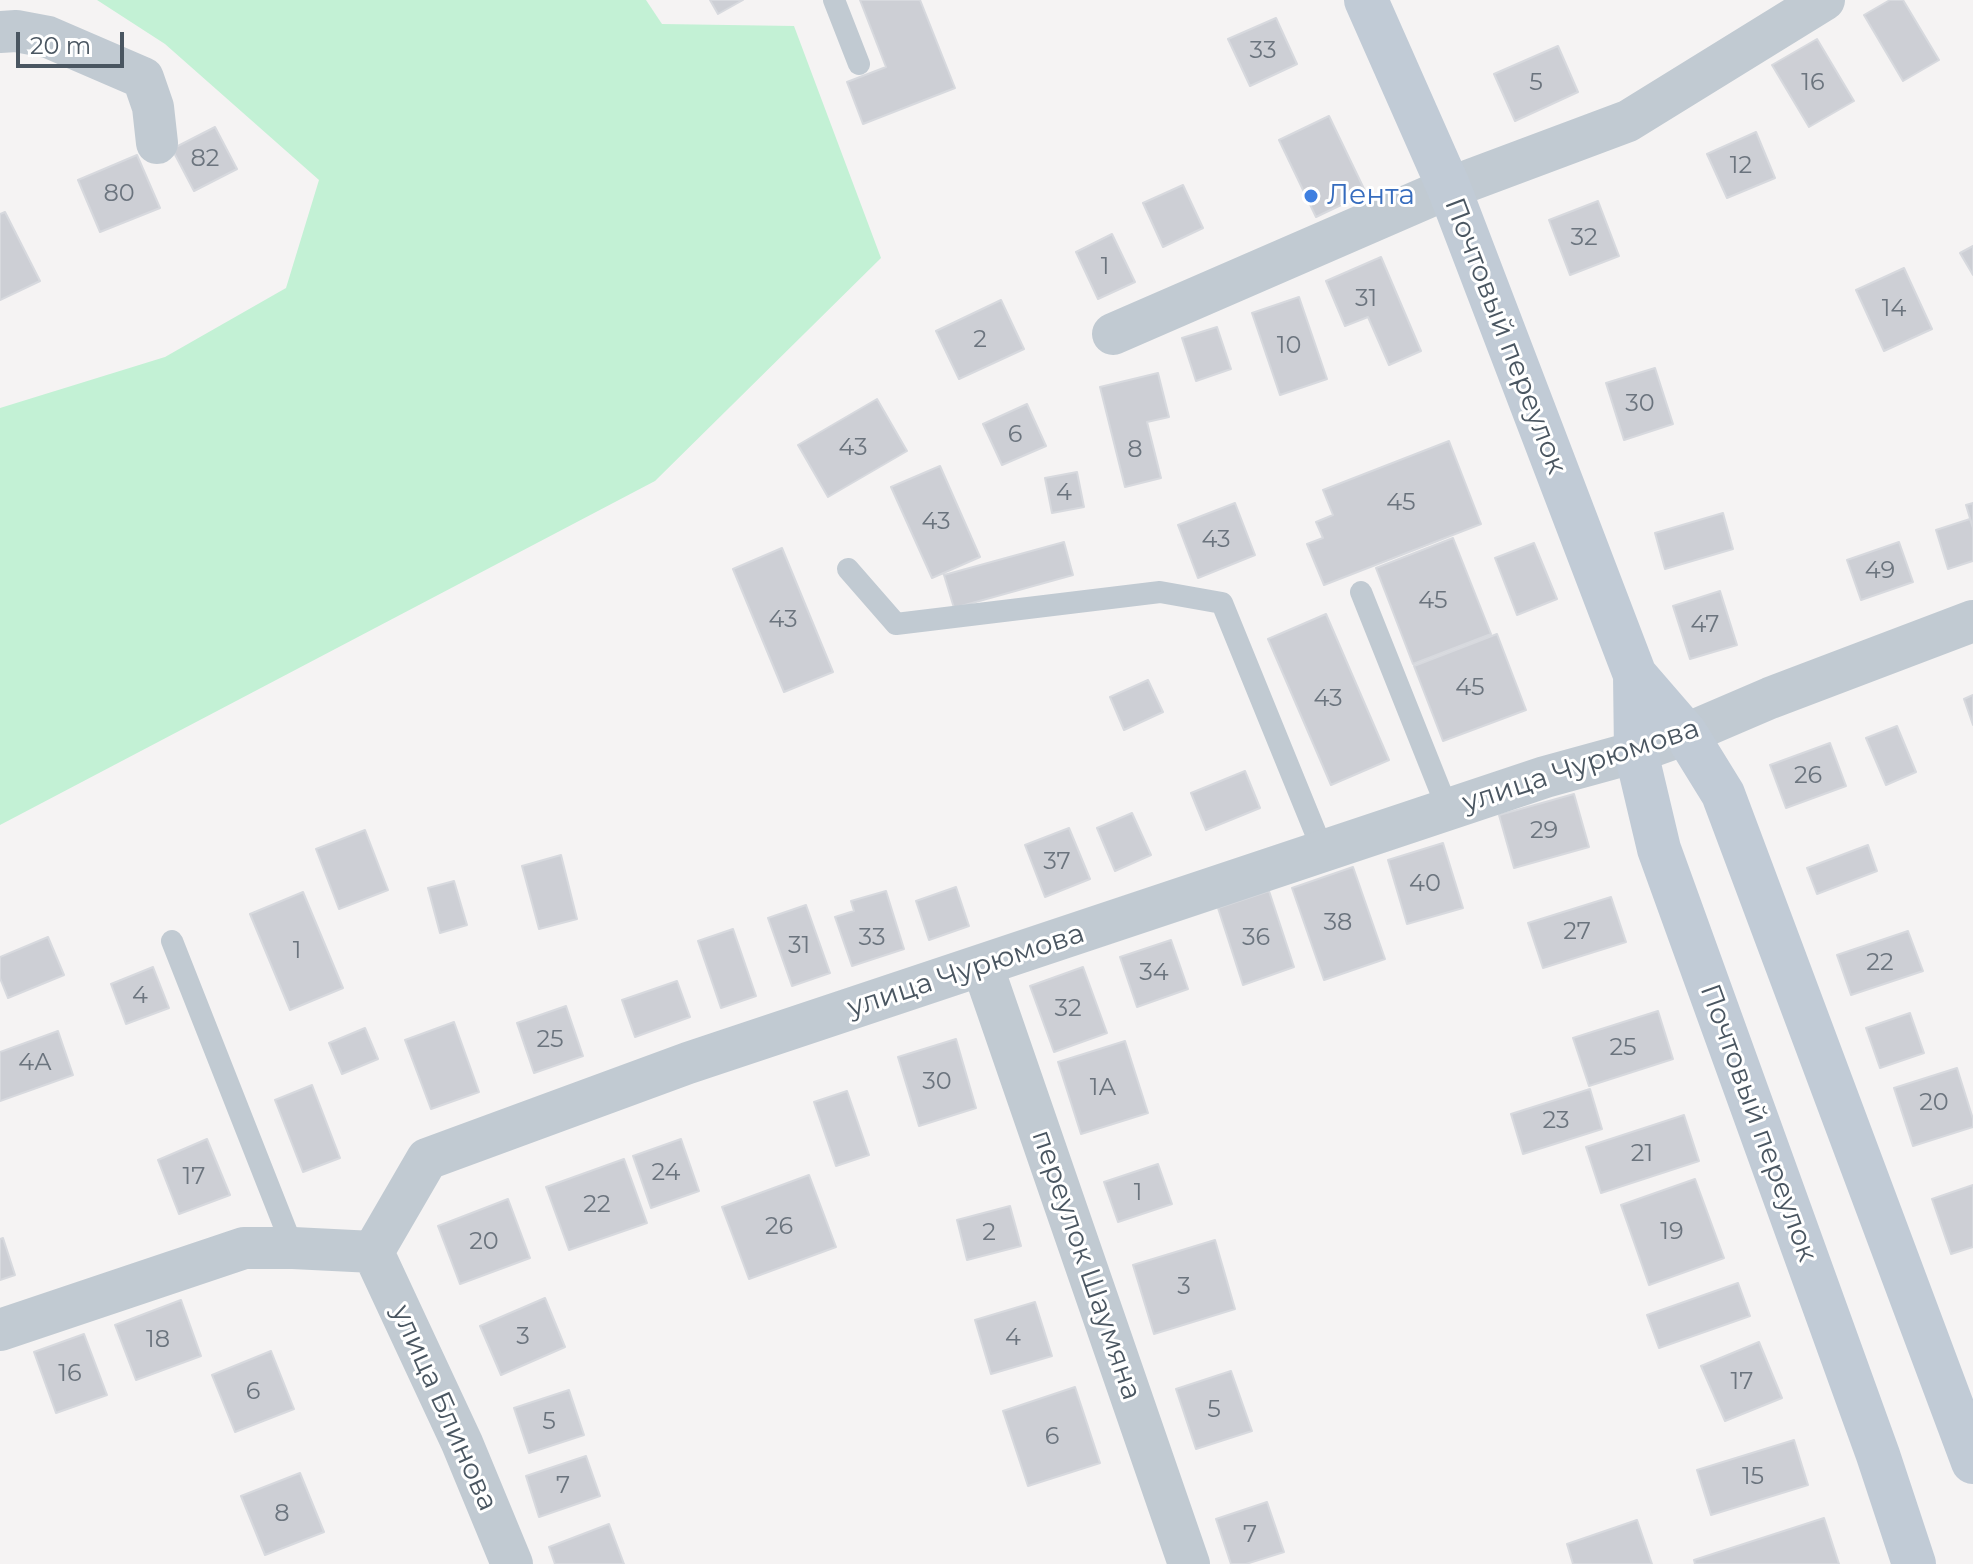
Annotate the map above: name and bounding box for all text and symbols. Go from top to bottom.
scale bar [20,16,128,66]
text: 20 m [30,31,91,60]
house number: 33 [1250,37,1276,65]
house number: 5 [1529,69,1543,97]
house number: 16 [1801,69,1825,97]
house number: 82 [191,145,219,173]
house number: 12 [1730,152,1752,180]
place label: Лента [1327,179,1415,213]
house number: 80 [103,180,135,208]
marker: Лента [1302,187,1320,205]
street label: Почтовый переулок [1437,193,1573,479]
house number: 32 [1570,224,1598,252]
house number: 1 [1101,253,1109,281]
house number: 31 [1355,285,1377,313]
house number: 14 [1882,295,1906,323]
house number: 2 [973,326,987,354]
house number: 10 [1277,332,1301,360]
house number: 30 [1625,390,1655,418]
house number: 6 [1008,421,1022,449]
house number: 43 [838,434,868,462]
house number: 8 [1127,436,1143,464]
house number: 4 [1056,479,1072,507]
house number: 45 [1386,489,1416,517]
house number: 43 [921,508,951,536]
house number: 43 [1201,526,1231,554]
house number: 49 [1865,557,1895,585]
house number: 45 [1418,587,1448,615]
house number: 43 [768,606,798,634]
house number: 47 [1691,611,1719,639]
house number: 45 [1455,674,1485,702]
house number: 43 [1313,685,1343,713]
street label: улица Чурюмова [1458,712,1704,820]
house number: 26 [1794,762,1822,790]
house number: 29 [1530,817,1558,845]
house number: 37 [1043,848,1071,876]
house number: 40 [1409,870,1441,898]
house number: 38 [1324,909,1352,937]
street label: улица Чурюмова [843,917,1089,1025]
house number: 27 [1563,918,1591,946]
house number: 33 [859,924,885,952]
house number: 36 [1242,924,1270,952]
house number: 31 [788,932,810,960]
house number: 1 [293,937,301,965]
house number: 22 [1866,949,1894,977]
house number: 34 [1139,959,1169,987]
street label: Почтовый переулок [1692,980,1824,1266]
house number: 4 [132,982,148,1010]
house number: 32 [1054,995,1082,1023]
house number: 25 [536,1026,564,1054]
house number: 25 [1609,1034,1637,1062]
house number: 4А [18,1049,52,1077]
house number: 30 [922,1068,952,1096]
house number: 1А [1090,1074,1116,1102]
house number: 20 [1919,1089,1949,1117]
house number: 23 [1542,1107,1570,1135]
street label: переулок Шаумяна [1024,1126,1148,1404]
house number: 21 [1631,1140,1653,1168]
house number: 24 [652,1159,680,1187]
house number: 17 [183,1163,205,1191]
house number: 1 [1134,1179,1142,1207]
house number: 22 [583,1191,611,1219]
house number: 26 [765,1213,793,1241]
house number: 19 [1660,1218,1684,1246]
house number: 2 [982,1219,996,1247]
house number: 20 [469,1228,499,1256]
house number: 3 [1177,1273,1191,1301]
street label: улица Блинова [384,1300,504,1516]
house number: 3 [516,1323,530,1351]
house number: 4 [1005,1324,1021,1352]
house number: 18 [146,1326,170,1354]
house number: 16 [58,1360,82,1388]
house number: 17 [1731,1368,1753,1396]
house number: 6 [246,1378,260,1406]
house number: 5 [1207,1396,1221,1424]
house number: 5 [542,1408,556,1436]
house number: 6 [1045,1423,1059,1451]
house number: 15 [1742,1463,1764,1491]
house number: 7 [556,1472,570,1500]
house number: 8 [274,1500,290,1528]
house number: 7 [1243,1521,1257,1549]

